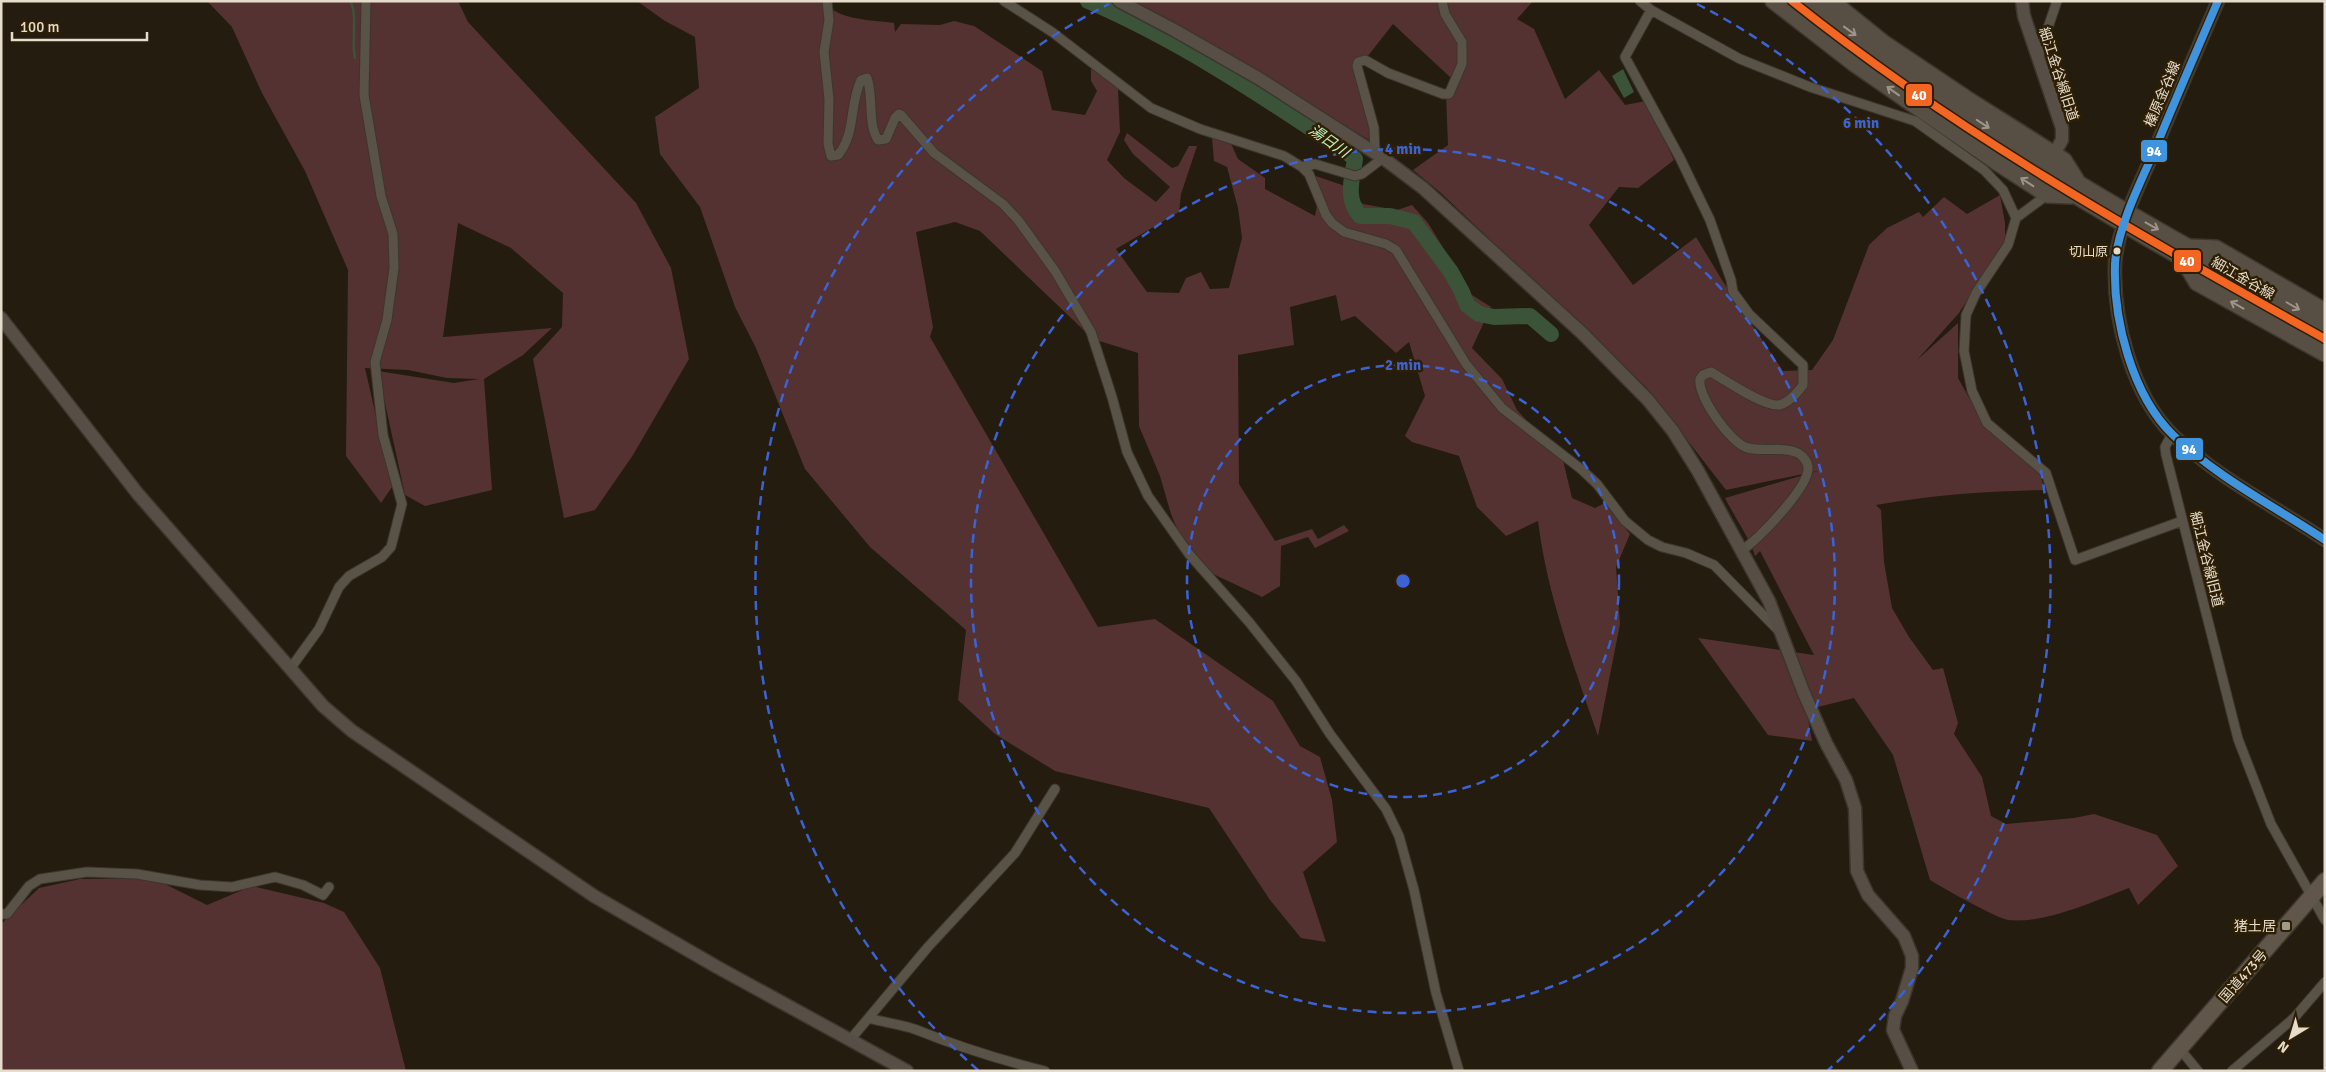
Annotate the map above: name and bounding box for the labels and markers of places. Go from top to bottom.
place label: 切山原 [2069,244,2108,260]
marker: 切山原 [2112,246,2122,256]
centre of rings [1394,572,1412,590]
place label: 猪土居 [2234,918,2276,935]
marker: 猪土居 [2280,920,2292,932]

